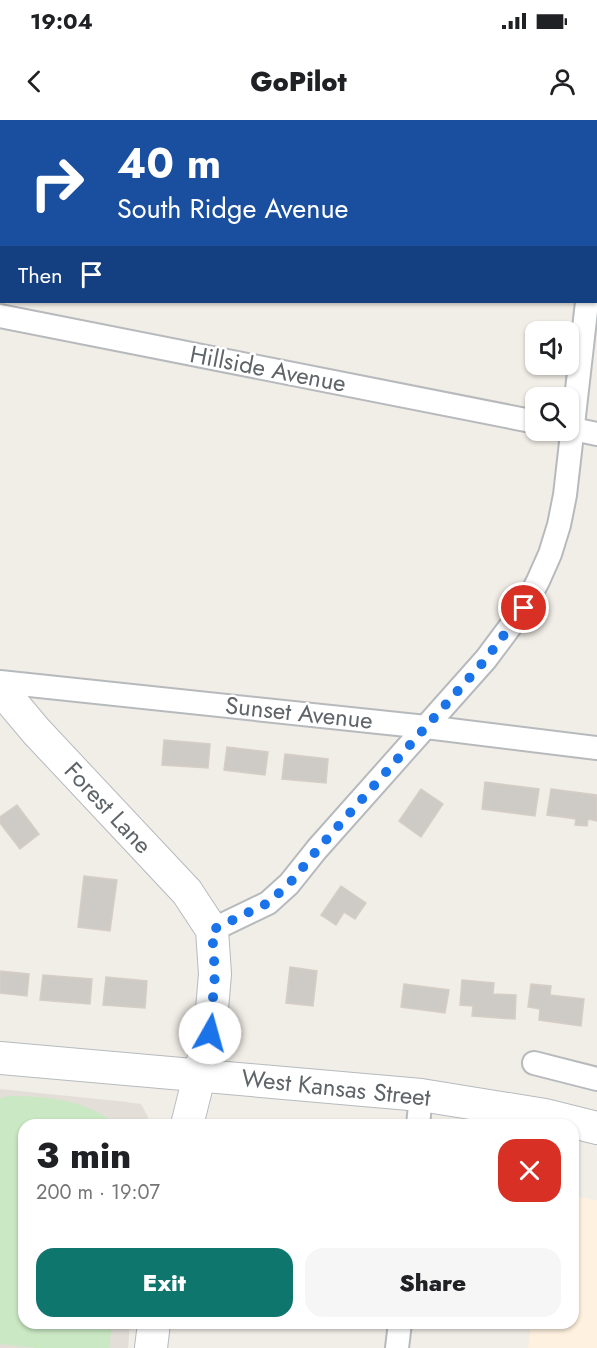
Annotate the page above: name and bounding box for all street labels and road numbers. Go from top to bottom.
street label: Hillside Avenue [187,336,349,401]
street label: Sunset Avenue [224,687,375,738]
street label: Forest Lane [57,754,160,861]
street label: West Kansas Street [240,1060,433,1115]

